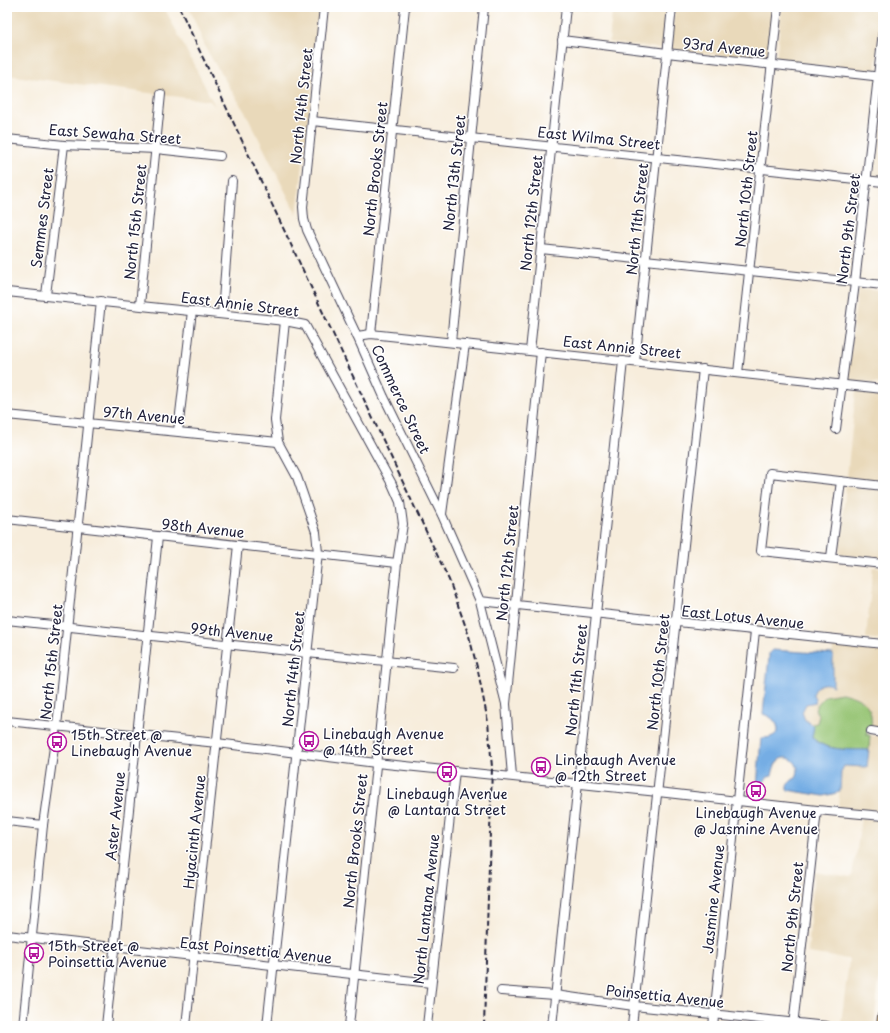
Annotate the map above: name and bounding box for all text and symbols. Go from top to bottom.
street label: 93rd Avenue [682,32,767,62]
street label: North 14th Street [284,47,318,165]
street label: North Brooks Street [357,100,393,237]
street label: North 13th Street [437,113,471,232]
street label: East Sewaha Street [48,119,182,149]
street label: East Wilma Street [537,121,662,155]
street label: North 10th Street [729,129,763,248]
street label: North 12th Street [514,154,548,272]
street label: North 11th Street [621,162,653,276]
street label: North 15th Street [118,163,152,281]
street label: Semmes Street [25,166,59,269]
street label: North 9th Street [831,172,865,285]
street label: East Annie Street [180,286,300,322]
street label: East Annie Street [562,330,682,364]
street label: Commerce Street [366,341,436,457]
street label: 97th Avenue [102,401,186,429]
street label: North 12th Street [490,504,524,622]
street label: 98th Avenue [160,513,246,543]
street label: East Lotus Avenue [681,600,806,634]
street label: North 15th Street [34,603,68,721]
street label: North 14th Street [276,610,310,728]
street label: North 10th Street [641,612,675,731]
street label: 99th Avenue [190,617,274,647]
street label: North 11th Street [560,623,592,737]
place label: Linebaugh Avenue @ 14th Street [323,723,444,760]
place label: 15th Street @ Linebaugh Avenue [71,724,192,761]
bus stop icon: Linebaugh Avenue @ 14th Street [298,730,320,752]
bus stop icon: 15th Street @ Linebaugh Avenue [46,731,68,753]
place label: Linebaugh Avenue @ 12th Street [555,749,676,786]
bus stop icon: Linebaugh Avenue @ 12th Street [530,756,552,778]
bus stop icon: Linebaugh Avenue @ Lantana Street [436,761,458,783]
street label: Aster Avenue [100,770,130,861]
street label: North Brooks Street [337,772,373,909]
street label: Hyacinth Avenue [178,773,210,890]
bus stop icon: Linebaugh Avenue @ Jasmine Avenue [745,780,767,802]
place label: Linebaugh Avenue @ Lantana Street [387,783,508,820]
place label: Linebaugh Avenue @ Jasmine Avenue [694,802,818,839]
street label: North Lantana Avenue [408,832,444,985]
street label: Jasmine Avenue [697,843,729,954]
street label: North 9th Street [776,860,808,973]
street label: East Poinsettia Avenue [179,932,333,968]
place label: 15th Street @ Poinsettia Avenue [48,935,167,972]
bus stop icon: 15th Street @ Poinsettia Avenue [23,942,45,964]
street label: Poinsettia Avenue [605,979,726,1013]

